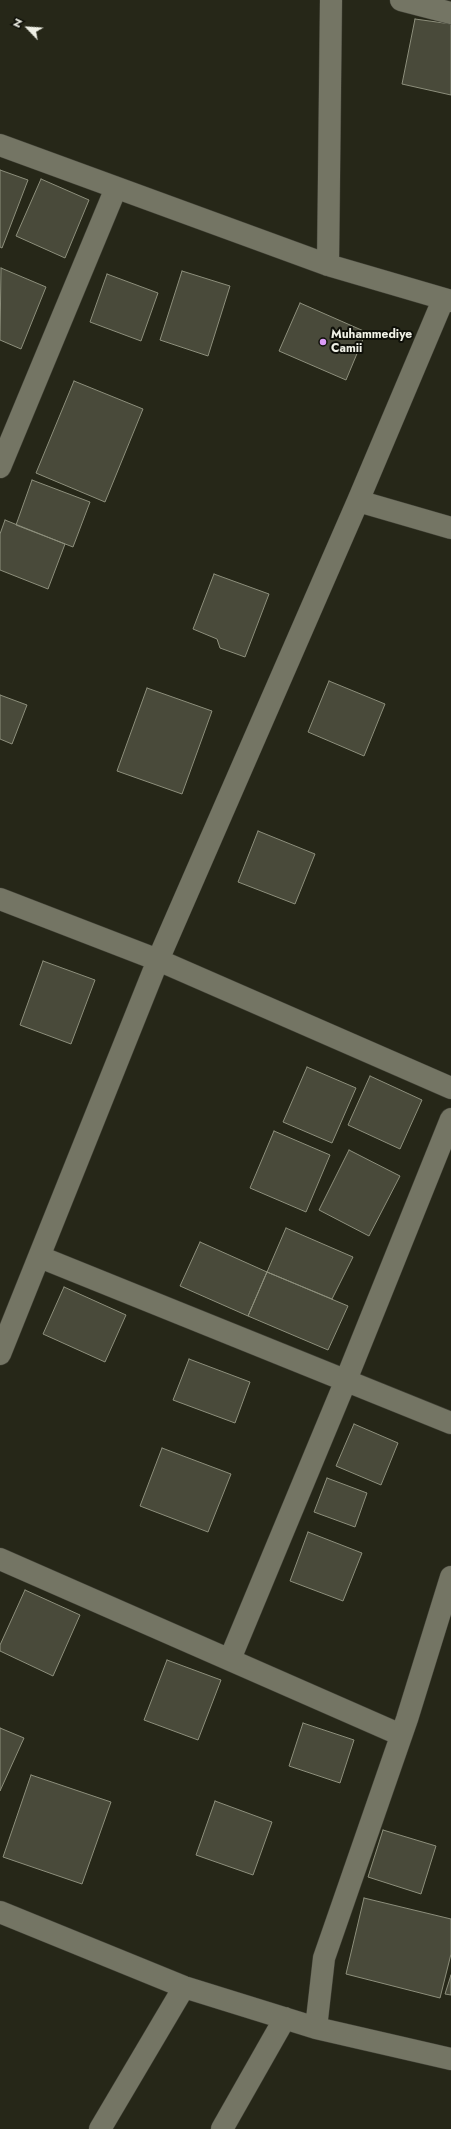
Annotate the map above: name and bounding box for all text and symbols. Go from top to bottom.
north arrow [8,8,48,48]
text: N [8,16,26,30]
place label: Muhammediye Camii [331,328,412,356]
marker: Muhammediye Camii [318,337,328,347]

